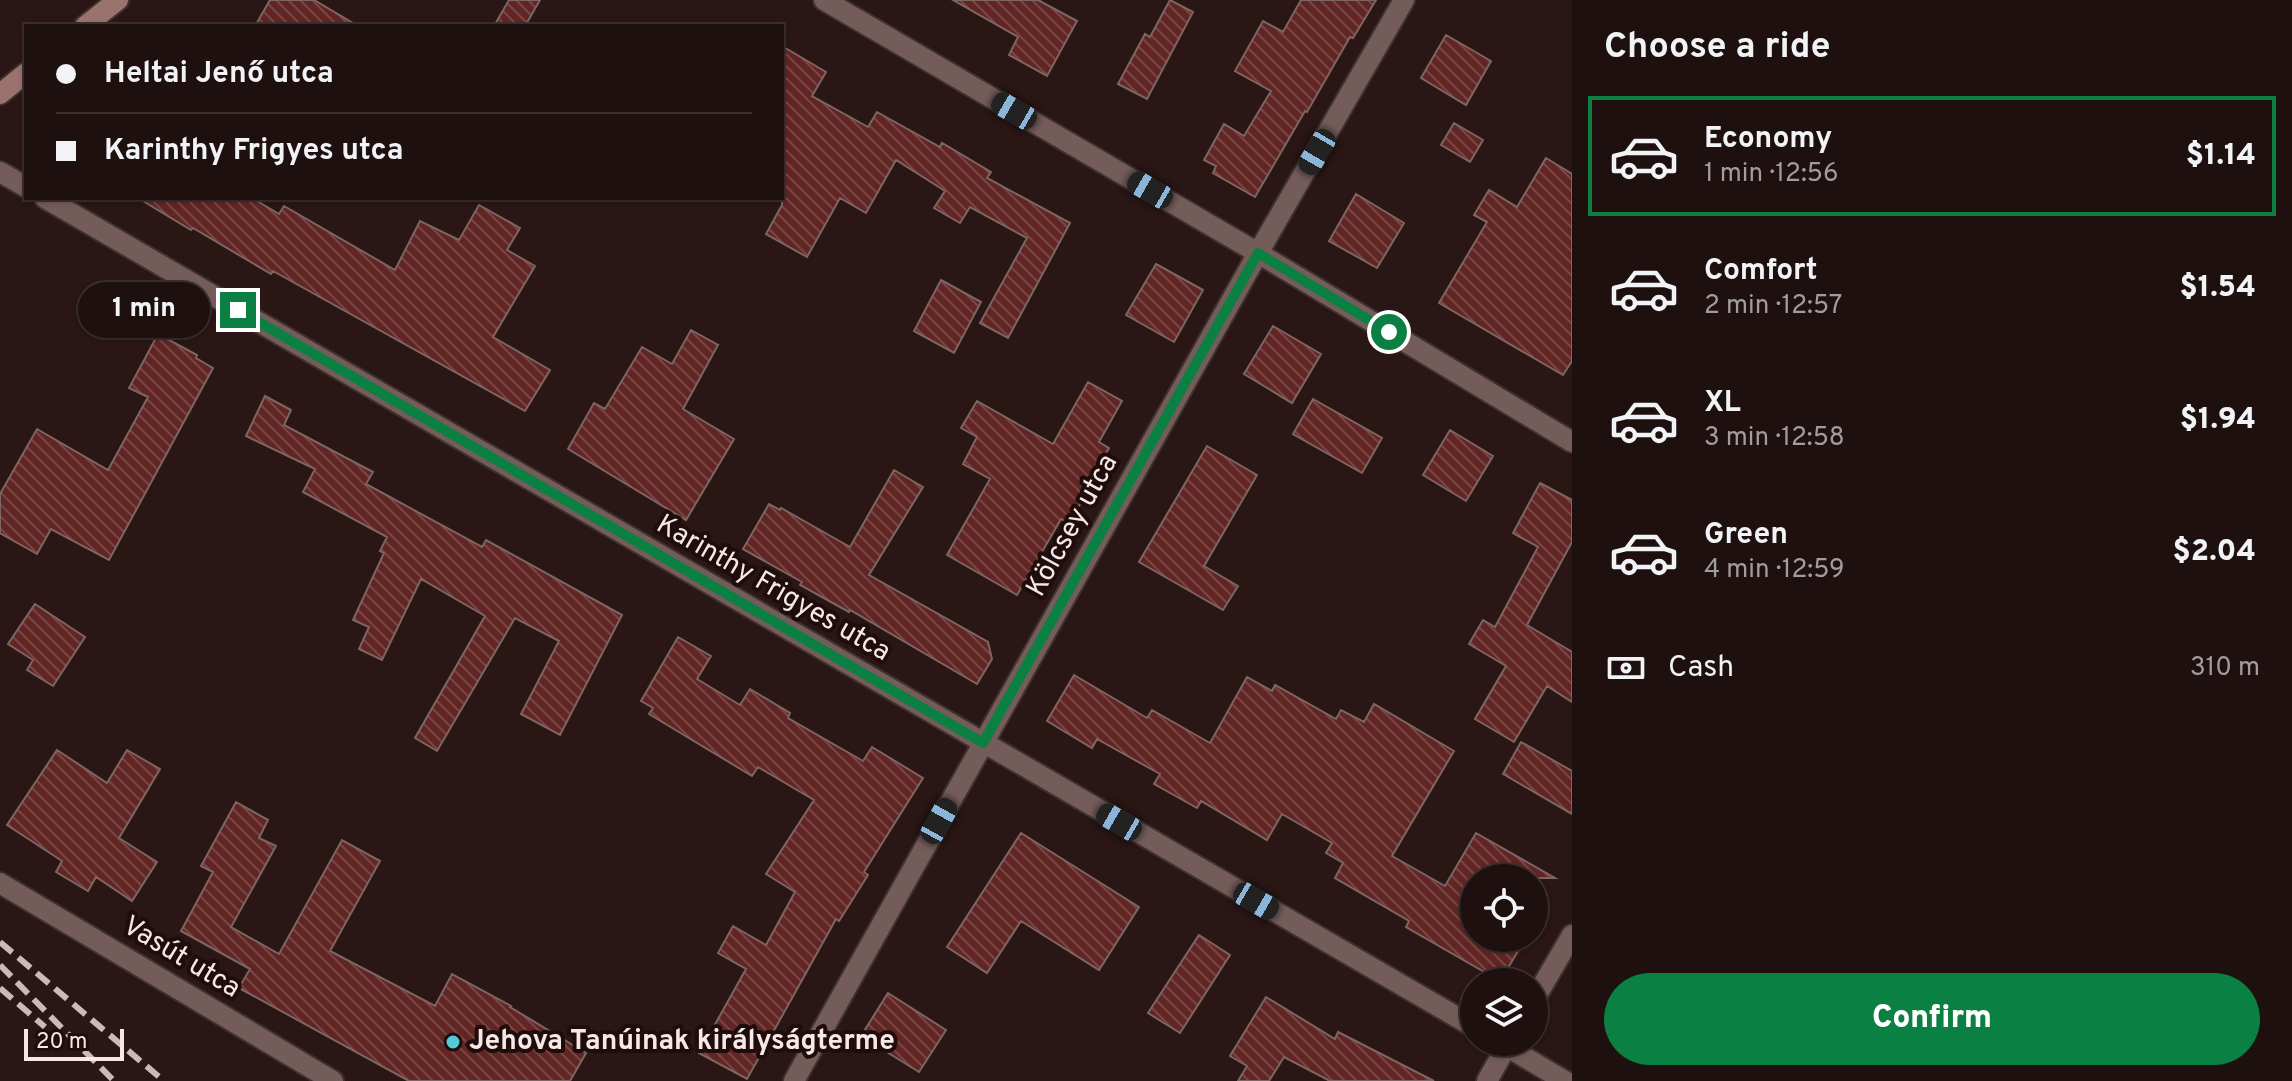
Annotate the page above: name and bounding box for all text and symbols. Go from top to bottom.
text: Choose a ride [1604,25,1830,71]
text: Heltai Jenő utca [104,56,334,93]
car [987,89,1041,133]
icon: car [1608,120,1680,192]
text: Economy [1704,121,1832,158]
car [1295,125,1339,179]
text: Karinthy Frigyes utca [104,133,403,170]
text: $1.14 [2186,138,2256,175]
text: 1 min · 12:56 [1704,158,1838,191]
car [1123,168,1177,212]
icon: car [1608,252,1680,324]
text: Comfort [1704,253,1817,290]
text: $1.54 [2179,270,2256,307]
callout: 1 min [78,282,210,338]
text: 2 min · 12:57 [1704,290,1842,323]
route end [220,292,256,328]
text: 1 min [112,293,176,326]
route start [1371,314,1407,350]
icon: car [1608,384,1680,456]
text: XL [1704,385,1741,422]
text: $1.94 [2180,402,2256,439]
text: 3 min · 12:58 [1704,422,1845,455]
street label: Kölcsey utca [1019,448,1127,604]
street label: Karinthy Frigyes utca [649,507,897,671]
icon: car [1608,516,1680,588]
text: Green [1704,517,1788,554]
text: $2.04 [2173,534,2256,571]
text: 4 min · 12:59 [1704,554,1845,587]
icon: cash [1604,646,1648,690]
text: Cash [1668,650,1734,687]
text: 310 m [2190,652,2260,685]
car [917,794,961,848]
car [1092,800,1146,844]
map controls [1460,864,1548,1056]
button: locate [1460,864,1548,952]
car [1229,879,1283,923]
street label: Vasút utca [115,909,247,1007]
button: layers [1460,968,1548,1056]
button: Confirm [1604,973,2260,1065]
place label: Jehova Tanúinak királyságterme [469,1024,895,1060]
scale bar [24,1025,124,1061]
text: 20 m [36,1029,87,1056]
marker: Jehova Tanúinak királyságterme [444,1033,462,1051]

